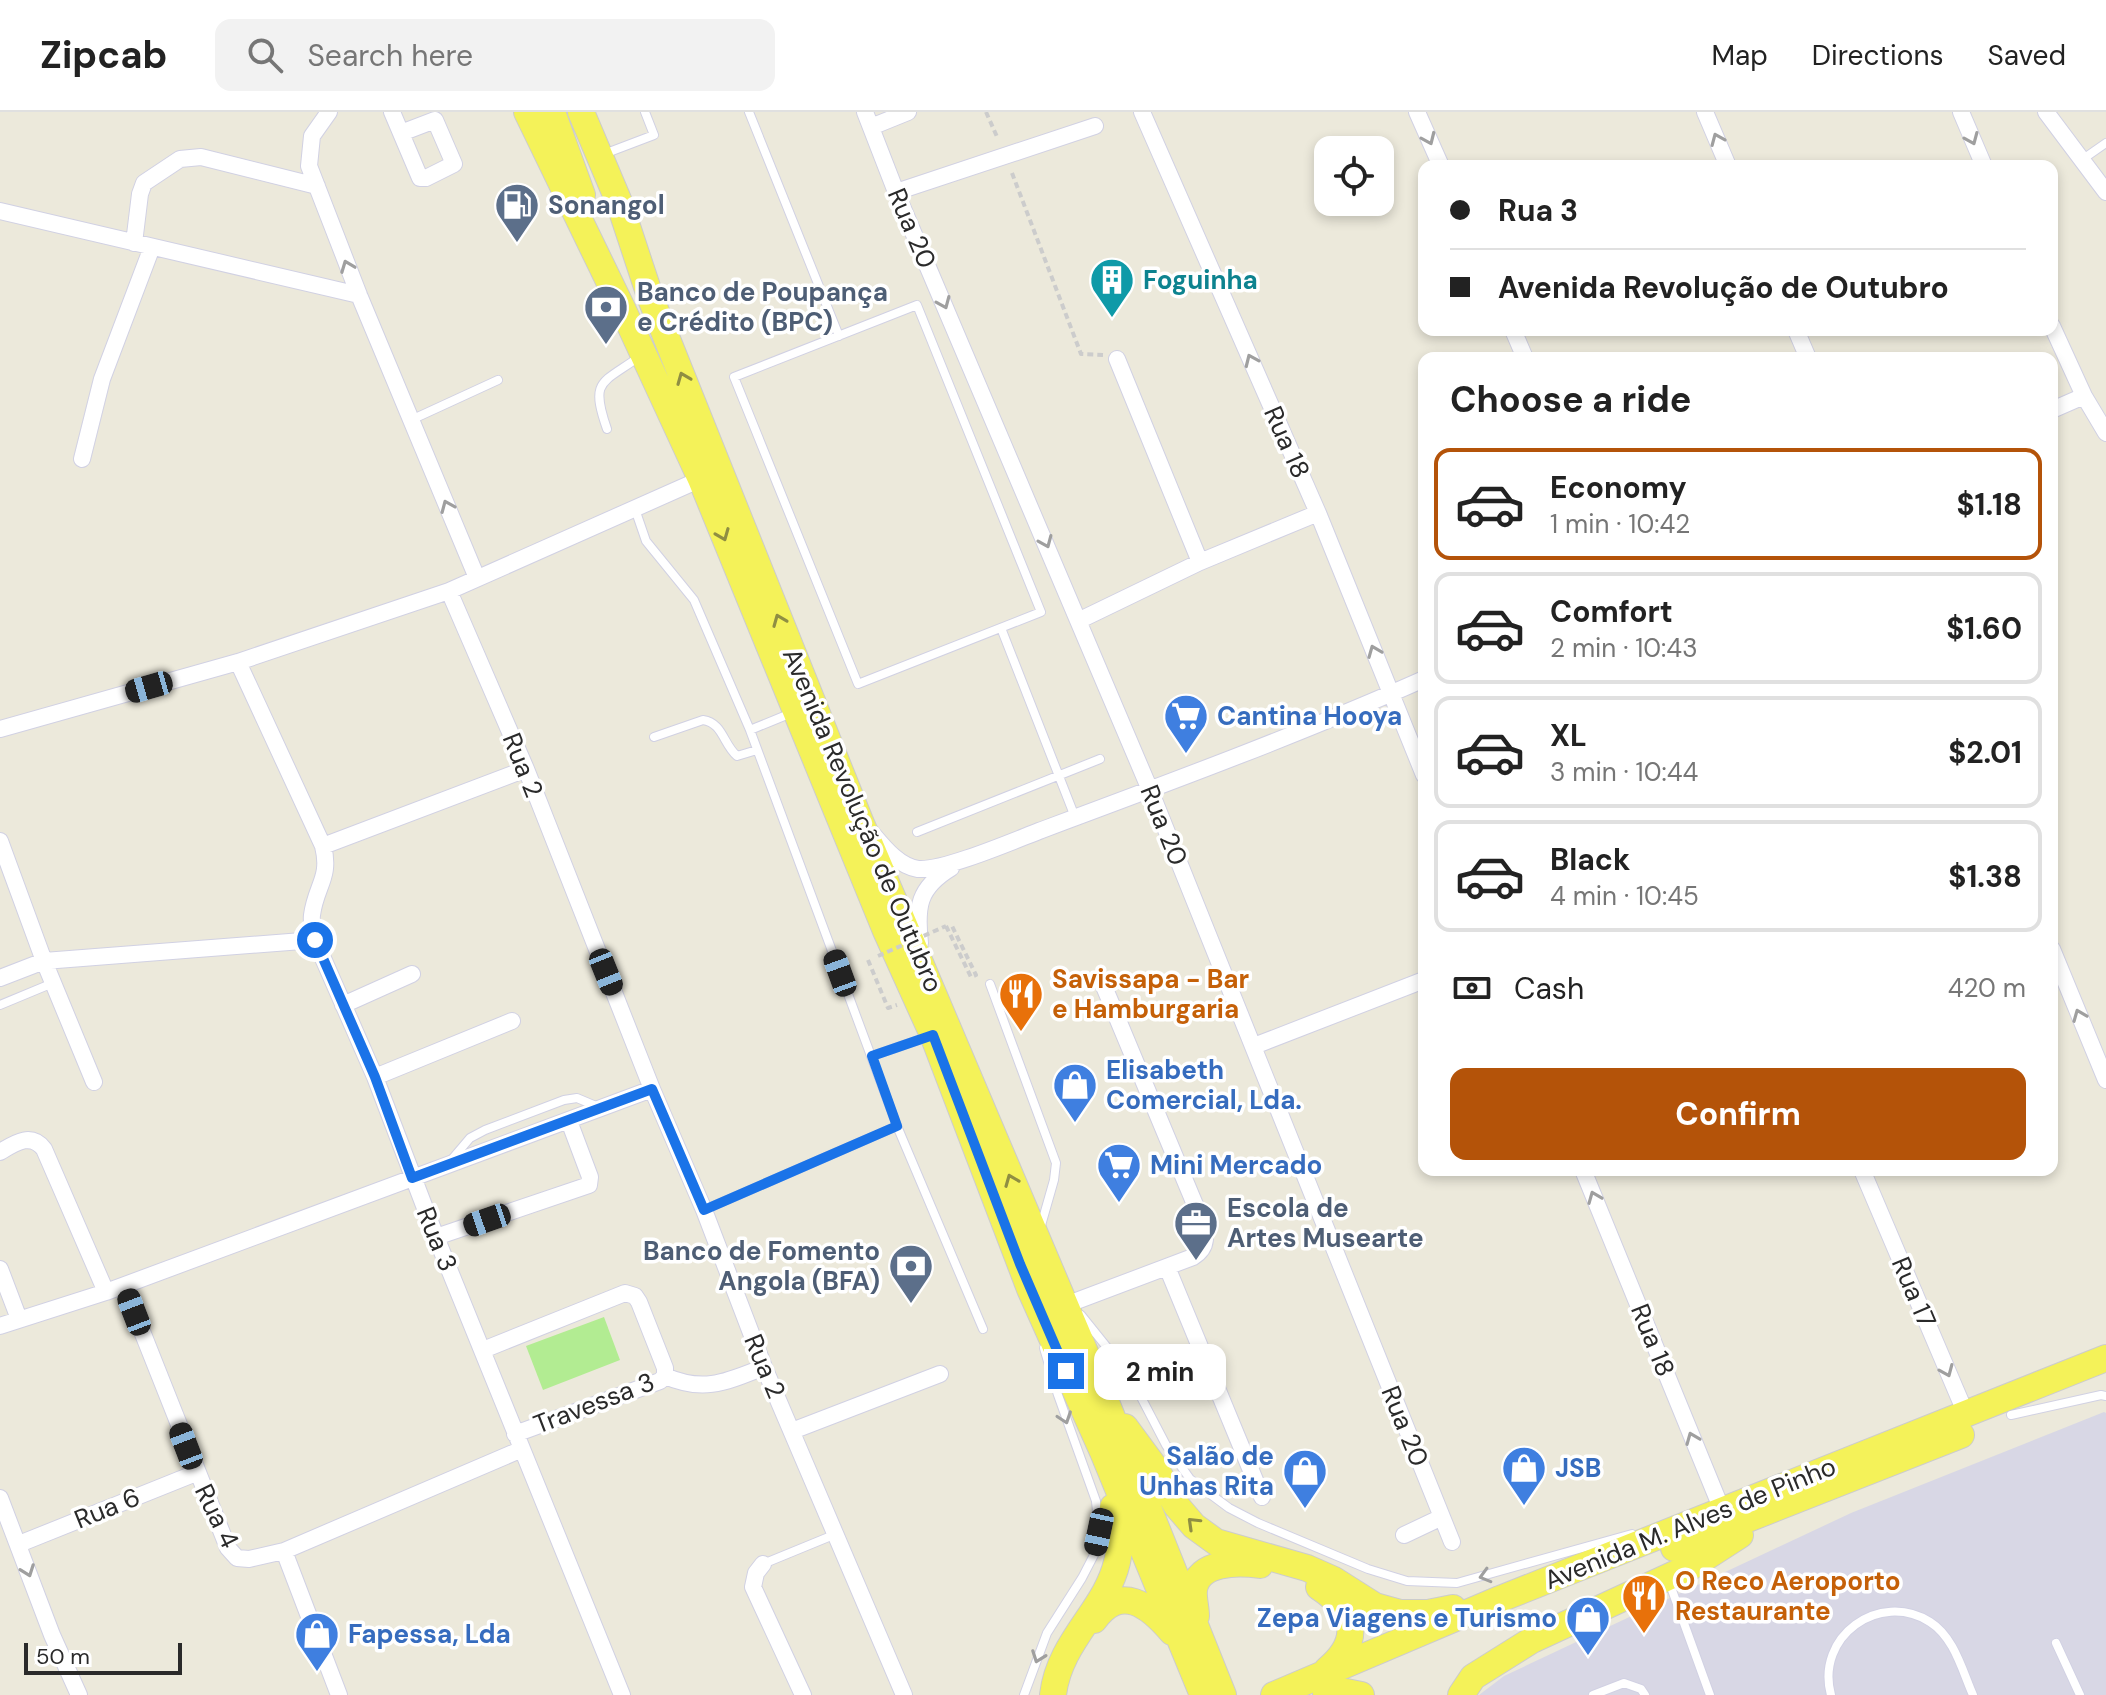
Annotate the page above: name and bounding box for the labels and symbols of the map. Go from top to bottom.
one-way arrow [1419,131,1435,145]
one-way arrow [1963,131,1979,145]
one-way arrow [1710,133,1726,147]
fuel station icon: Sonangol [493,181,541,244]
street label: Rua 20 [880,183,944,273]
place label: Sonangol [548,188,665,222]
building icon: Foguinha [1088,256,1136,319]
one-way arrow [340,260,357,274]
place label: Foguinha [1143,263,1258,297]
place label: Banco de Poupança e Crédito (BPC) [637,275,888,339]
bank icon: Banco de Poupança e Crédito (BPC) [582,283,630,346]
one-way arrow [934,295,950,309]
one-way arrow [1244,354,1260,368]
one-way arrow [676,372,692,386]
street label: Rua 18 [1256,401,1318,483]
one-way arrow [440,500,457,514]
one-way arrow [714,526,730,541]
one-way arrow [1037,534,1053,548]
one-way arrow [773,614,789,628]
street label: Avenida Revolução de Outubro [775,643,951,997]
one-way arrow [1367,645,1384,659]
car [123,669,175,705]
supermarket icon: Cantina Hooya [1162,692,1210,755]
place label: Cantina Hooya [1217,699,1402,733]
street label: Rua 2 [495,728,551,802]
street label: Rua 20 [1133,780,1195,870]
route start [297,922,333,958]
car [586,945,626,999]
car [821,946,859,1000]
place label: Savissapa - Bar e Hamburgaria [1052,962,1250,1026]
restaurant icon: Savissapa - Bar e Hamburgaria [997,970,1045,1033]
one-way arrow [2072,1009,2089,1023]
place label: Elisabeth Comercial, Lda. [1106,1053,1302,1117]
shop icon: Elisabeth Comercial, Lda. [1051,1061,1099,1124]
supermarket icon: Mini Mercado [1095,1141,1143,1204]
place label: Mini Mercado [1150,1148,1322,1182]
one-way arrow [1005,1173,1021,1188]
place label: Escola de Artes Musearte [1227,1191,1424,1255]
one-way arrow [1588,1191,1604,1205]
office icon: Escola de Artes Musearte [1172,1199,1220,1262]
car [460,1201,514,1239]
street label: Rua 3 [409,1202,465,1276]
place label: Banco de Fomento Angola (BFA) [643,1234,880,1298]
bank icon: Banco de Fomento Angola (BFA) [887,1242,935,1305]
street label: Rua 17 [1884,1252,1944,1332]
car [114,1285,154,1339]
street label: Rua 18 [1623,1299,1683,1381]
street label: Rua 2 [736,1329,794,1403]
callout: 2 min [1094,1343,1226,1399]
route end [1048,1353,1084,1389]
one-way arrow [1938,1363,1954,1377]
street label: Travessa 3 [529,1364,659,1442]
street label: Rua 20 [1374,1381,1436,1471]
one-way arrow [1056,1410,1072,1424]
car [166,1419,206,1473]
one-way arrow [1686,1432,1702,1446]
place label: Salão de Unhas Rita [1139,1439,1274,1503]
shop icon: JSB [1500,1444,1548,1507]
shop icon: Salão de Unhas Rita [1281,1447,1329,1510]
street label: Avenida M. Alves de Pinho [1539,1449,1841,1597]
place label: JSB [1555,1451,1601,1485]
street label: Rua 4 [187,1478,247,1554]
street label: Rua 6 [69,1480,145,1536]
car [1082,1506,1116,1558]
one-way arrow [1188,1518,1202,1532]
one-way arrow [19,1563,35,1577]
place label: O Reco Aeroporto Restaurante [1675,1564,1901,1628]
one-way arrow [1478,1567,1492,1583]
restaurant icon: O Reco Aeroporto Restaurante [1620,1572,1668,1635]
shop icon: Zepa Viagens e Turismo [1564,1594,1612,1657]
place label: Zepa Viagens e Turismo [1257,1601,1557,1635]
shop icon: Fapessa, Lda [293,1610,341,1673]
place label: Fapessa, Lda [348,1617,511,1651]
scale bar [24,1639,182,1675]
one-way arrow [1032,1649,1048,1663]

